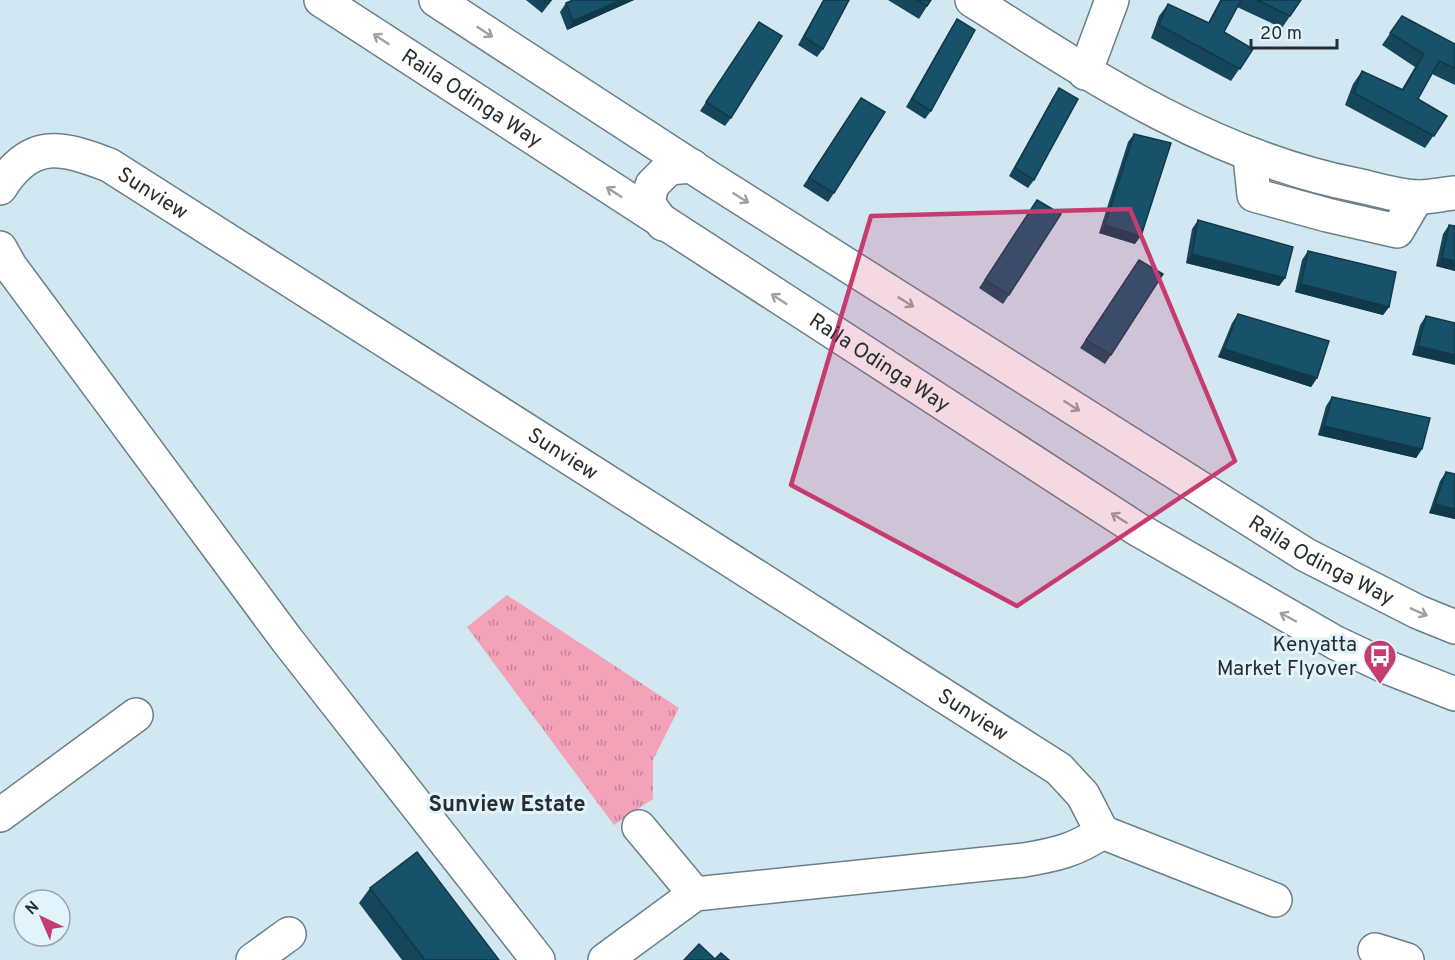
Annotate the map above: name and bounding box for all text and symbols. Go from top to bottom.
scale bar [1251,12,1336,50]
text: 20 m [1260,23,1302,46]
one-way arrow [476,26,493,38]
one-way arrow [373,33,390,45]
street label: Raila Odinga Way [396,44,547,155]
street label: Sunview [112,162,193,227]
one-way arrow [607,186,623,198]
one-way arrow [732,193,749,205]
one-way arrow [771,293,788,305]
one-way arrow [898,295,915,308]
street label: Raila Odinga Way [803,308,955,419]
one-way arrow [1063,399,1080,412]
street label: Sunview [522,422,603,487]
street label: Raila Odinga Way [1243,510,1398,613]
one-way arrow [1111,512,1128,524]
one-way arrow [1410,607,1428,619]
one-way arrow [1280,611,1297,623]
place label: Kenyatta Market Flyover [1217,632,1357,683]
bus stop icon: Kenyatta Market Flyover [1362,638,1398,685]
street label: Sunview [932,683,1013,748]
district label: Sunview Estate [428,792,586,819]
north arrow [12,888,72,948]
text: N [22,897,44,920]

